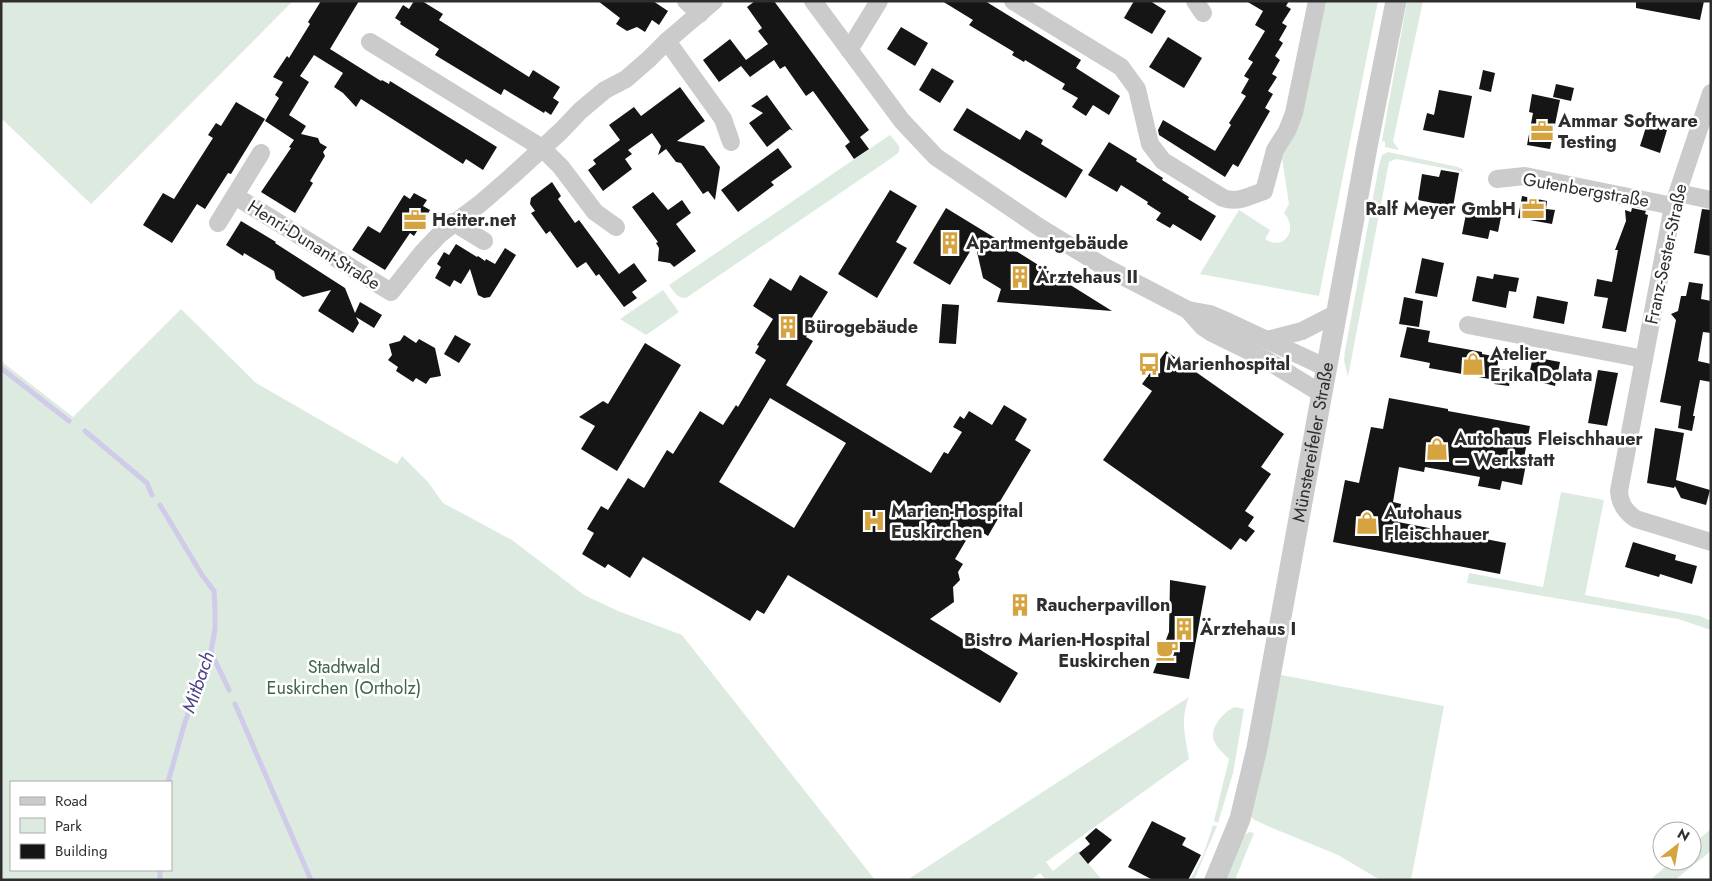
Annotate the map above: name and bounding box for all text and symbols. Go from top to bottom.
place label: Ammar Software Testing [1557,108,1698,155]
office icon: Ammar Software Testing [1529,118,1555,144]
street label: Gutenbergstraße [1521,166,1651,214]
street label: Franz-Sester-Straße [1638,181,1694,327]
street label: Henri-Dunant-Straße [243,194,385,296]
place label: Ralf Meyer GmbH [1365,196,1516,222]
office icon: Ralf Meyer GmbH [1520,196,1546,222]
office icon: Heiter.net [402,207,428,233]
place label: Heiter.net [432,207,516,233]
building icon: Apartmentgebäude [937,230,963,256]
place label: Apartmentgebäude [965,230,1128,256]
building icon: Ärztehaus II [1007,264,1033,290]
place label: Ärztehaus II [1035,264,1138,290]
building icon: Bürogebäude [775,314,801,340]
place label: Bürogebäude [804,314,918,340]
place label: Atelier Erika Dolata [1489,341,1593,388]
bus stop icon: Marienhospital [1136,351,1162,377]
place label: Marienhospital [1166,351,1290,377]
shop icon: Atelier Erika Dolata [1460,351,1486,377]
street label: Münstereifeler Straße [1286,360,1340,524]
place label: Autohaus Fleischhauer – Werkstatt [1453,426,1644,473]
shop icon: Autohaus Fleischhauer – Werkstatt [1424,436,1450,462]
place label: Marien-Hospital Euskirchen [891,498,1023,545]
place label: Autohaus Fleischhauer [1383,500,1490,547]
hospital icon: Marien-Hospital Euskirchen [861,508,887,534]
shop icon: Autohaus Fleischhauer [1354,510,1380,536]
building icon: Raucherpavillon [1007,592,1033,618]
place label: Raucherpavillon [1036,592,1170,618]
building icon: Ärztehaus I [1171,616,1197,642]
place label: Ärztehaus I [1199,616,1296,642]
place label: Bistro Marien-Hospital Euskirchen [964,627,1150,674]
cafe icon: Bistro Marien-Hospital Euskirchen [1154,637,1180,663]
water label: Mitbach [175,648,221,716]
park label: Stadtwald Euskirchen (Ortholz) [267,654,421,701]
legend [10,781,172,871]
text: Road [55,790,87,812]
text: Park [55,815,82,837]
north arrow [1652,821,1702,871]
text: N [1674,823,1694,846]
text: Building [55,840,107,862]

